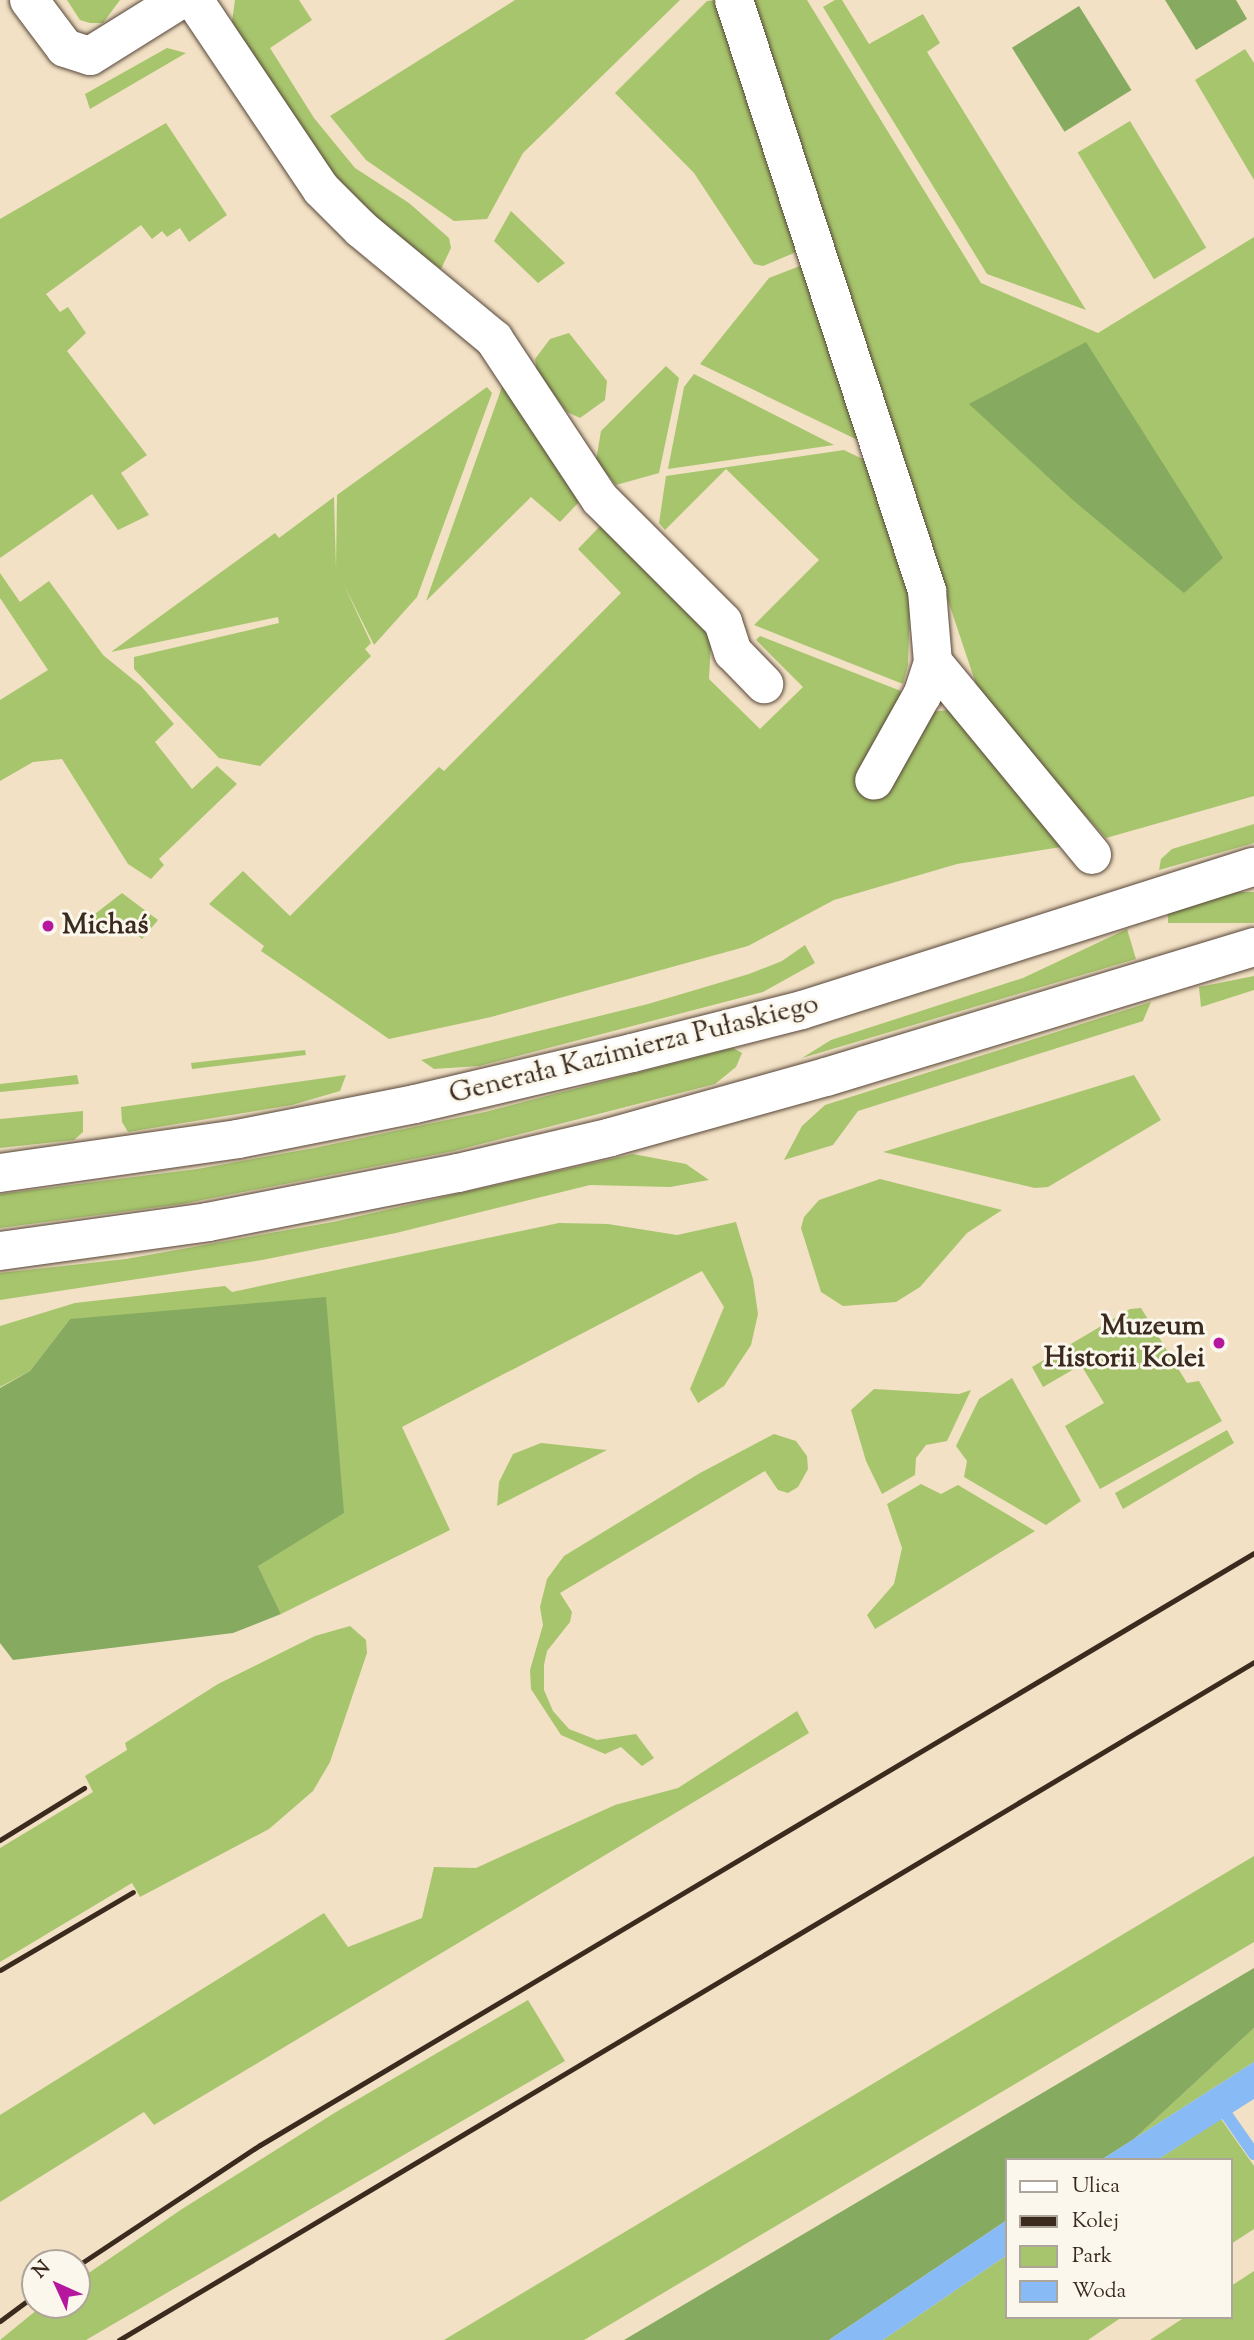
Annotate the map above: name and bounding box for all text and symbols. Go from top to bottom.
place label: Michaś [62,909,148,943]
marker: Michaś [40,918,56,934]
street label: Generała Kazimierza Pułaskiego [446,988,822,1112]
place label: Muzeum Historii Kolei [1044,1310,1205,1376]
marker: Muzeum Historii Kolei [1211,1335,1227,1351]
legend [1006,2158,1233,2319]
text: Ulica [1072,2172,1120,2202]
text: Kolej [1072,2207,1119,2237]
text: Park [1072,2242,1112,2272]
north arrow [21,2249,91,2319]
text: N [27,2255,57,2285]
text: Woda [1072,2277,1126,2307]

